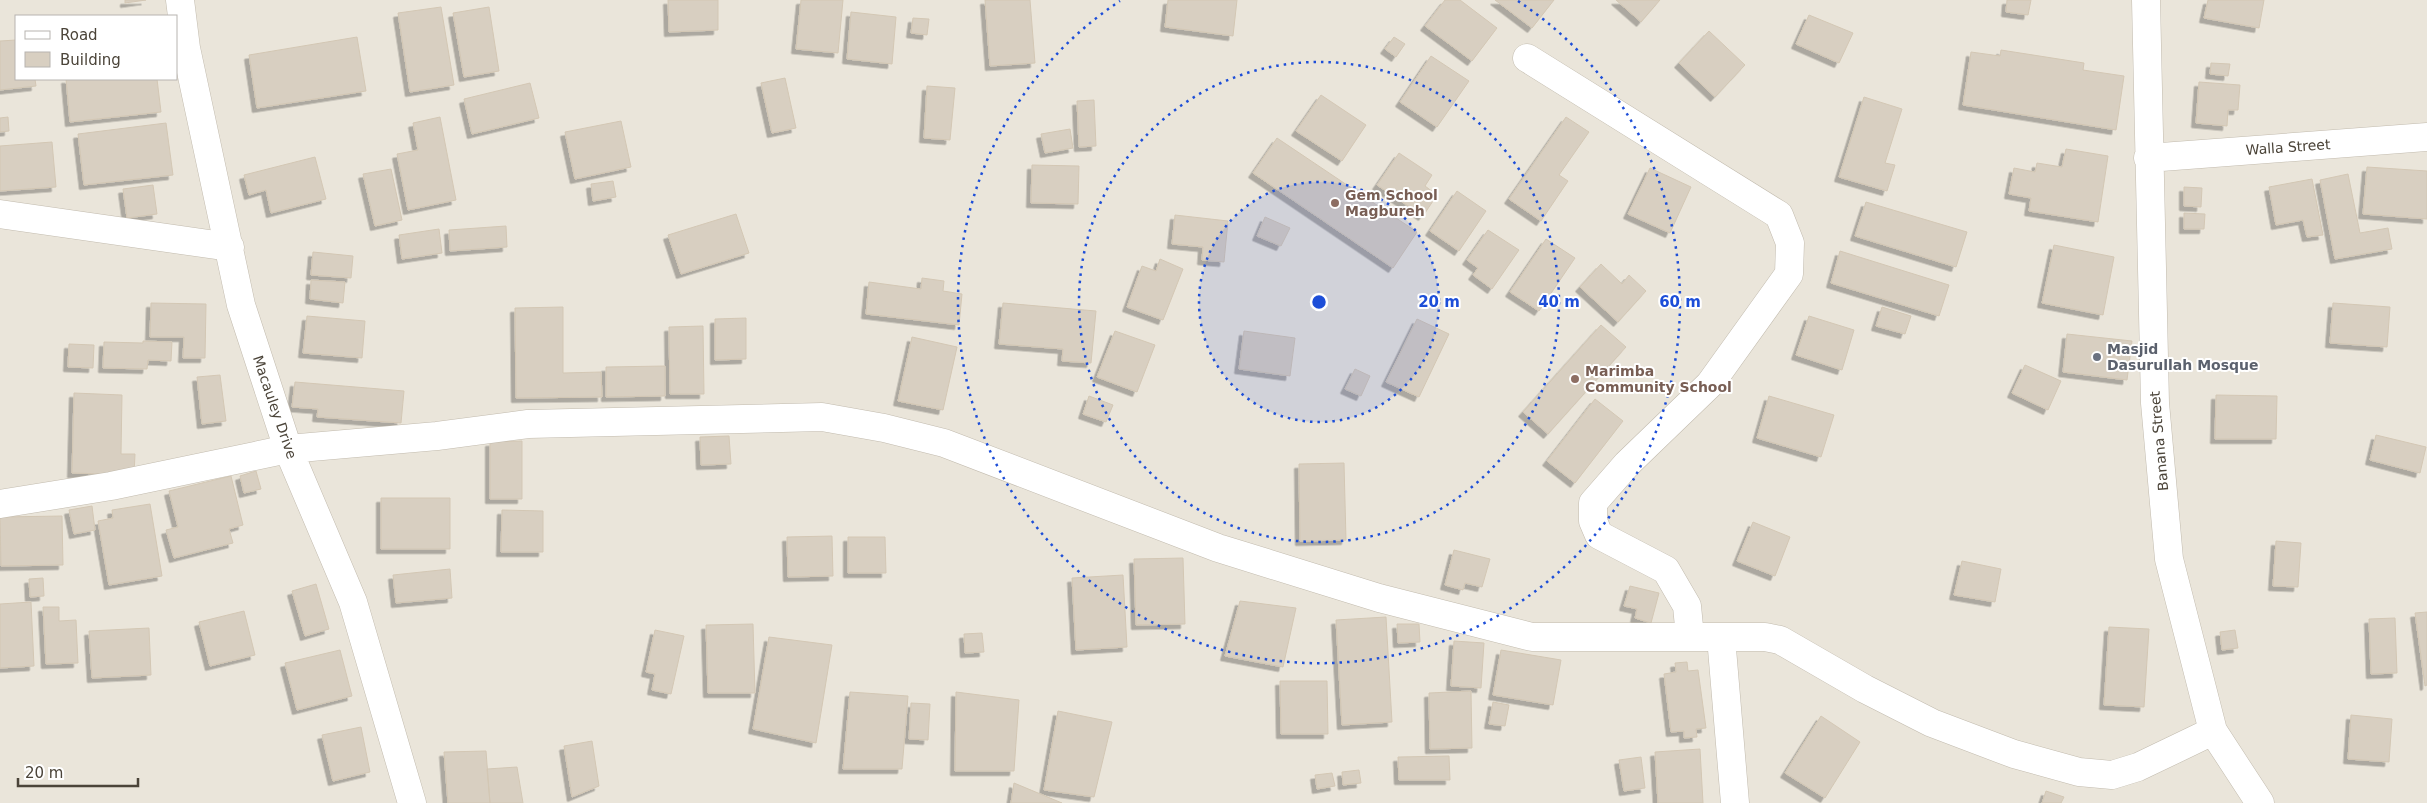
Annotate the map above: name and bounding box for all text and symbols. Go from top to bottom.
legend [15,15,178,80]
text: Road [60,26,98,44]
text: Building [60,51,121,69]
street label: Walla Street [2245,136,2331,158]
place label: Gem School Magbureh [1345,187,1438,219]
marker: Gem School Magbureh [1329,197,1341,209]
centre of rings [1310,293,1328,311]
text: 20 m [1418,293,1460,311]
text: 40 m [1538,293,1580,311]
text: 60 m [1659,293,1701,311]
place label: Masjid Dasurullah Mosque [2107,341,2259,373]
marker: Masjid Dasurullah Mosque [2091,351,2103,363]
street label: Macauley Drive [250,353,300,461]
place label: Marimba Community School [1585,363,1732,395]
marker: Marimba Community School [1569,373,1581,385]
street label: Banana Street [2147,390,2171,492]
scale bar [18,756,138,788]
text: 20 m [25,764,63,782]

